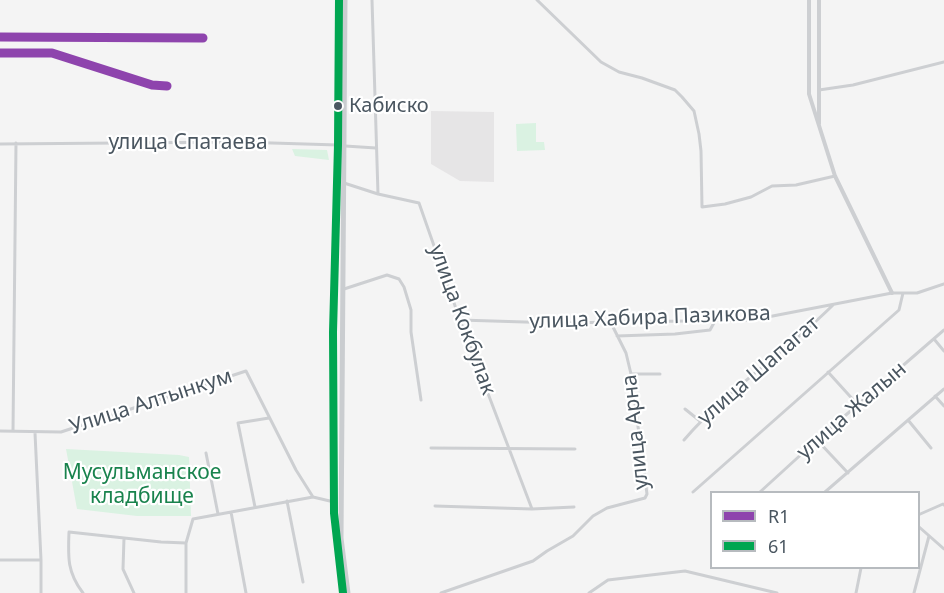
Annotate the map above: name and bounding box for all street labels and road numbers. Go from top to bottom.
street label: улица Спатаева [108,130,268,156]
street label: улица Кокбулак [423,241,501,399]
street label: улица Хабира Пазикова [529,301,771,335]
street label: улица Шапагат [693,311,825,431]
street label: улица Жалын [792,357,912,465]
street label: Улица Алтынкум [66,364,236,440]
street label: улица Арна [617,373,655,491]

